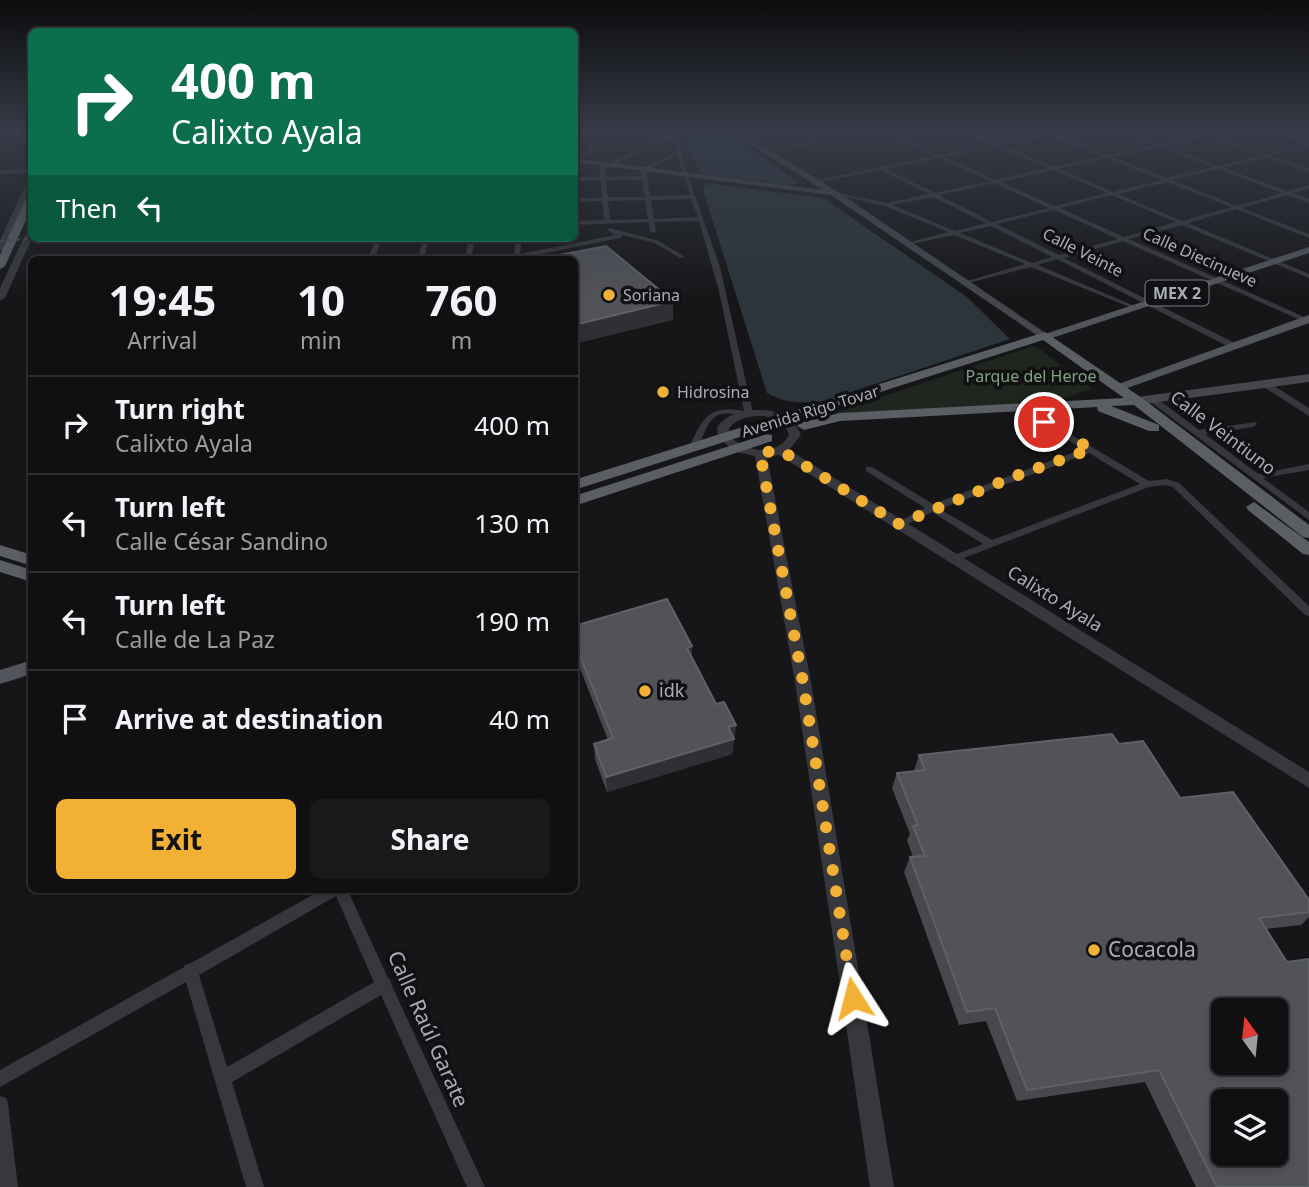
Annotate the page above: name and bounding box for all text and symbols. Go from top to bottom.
text: 400 m [171,47,316,113]
icon: right [56,56,147,147]
text: Calixto Ayala [171,110,363,153]
icon: left [131,189,169,227]
text: Then [56,190,117,226]
street label: Calle Veinte [1039,222,1127,282]
street label: Calle Diecinueve [1139,222,1261,292]
text: 19:45 [108,271,216,328]
text: 10 [297,271,345,328]
text: 760 [425,271,498,328]
road number: MEX 2 [1146,280,1208,306]
place label: Soriana [623,284,680,306]
marker: Soriana [601,287,617,303]
text: Arrival [127,324,198,356]
text: min [300,324,342,356]
text: m [451,324,472,356]
park label: Parque del Heroe [966,365,1096,387]
street label: Avenida Rigo Tovar [738,379,882,442]
place label: Hidrosina [677,381,749,403]
marker: Hidrosina [655,384,671,400]
street label: Calle Veintiuno [1166,385,1281,480]
text: Turn right [115,391,245,427]
pin [1014,392,1074,452]
icon: arrive [1025,403,1063,441]
icon: right [56,406,94,444]
text: 400 m [474,407,550,443]
text: Calixto Ayala [115,427,253,459]
text: Turn left [115,489,226,525]
icon: left [56,504,94,542]
text: 130 m [474,505,550,541]
text: Calle César Sandino [115,525,328,557]
street label: Calixto Ayala [1003,559,1108,637]
text: Turn left [115,587,226,623]
icon: left [56,602,94,640]
text: 190 m [474,603,550,639]
text: Calle de La Paz [115,623,275,655]
place label: idk [659,678,685,702]
marker: idk [637,683,653,699]
icon: arrive [56,700,94,738]
text: Arrive at destination [115,701,384,737]
text: 40 m [489,701,550,737]
button: Exit [56,799,296,879]
button: Share [310,799,550,879]
place label: Cocacola [1108,935,1196,963]
marker: Cocacola [1086,942,1102,958]
street label: Calle Raúl Garate [382,946,476,1111]
position arrow [816,961,890,1035]
north arrow [1211,998,1288,1074]
map controls [1211,998,1288,1166]
button: layers [1211,1089,1288,1166]

